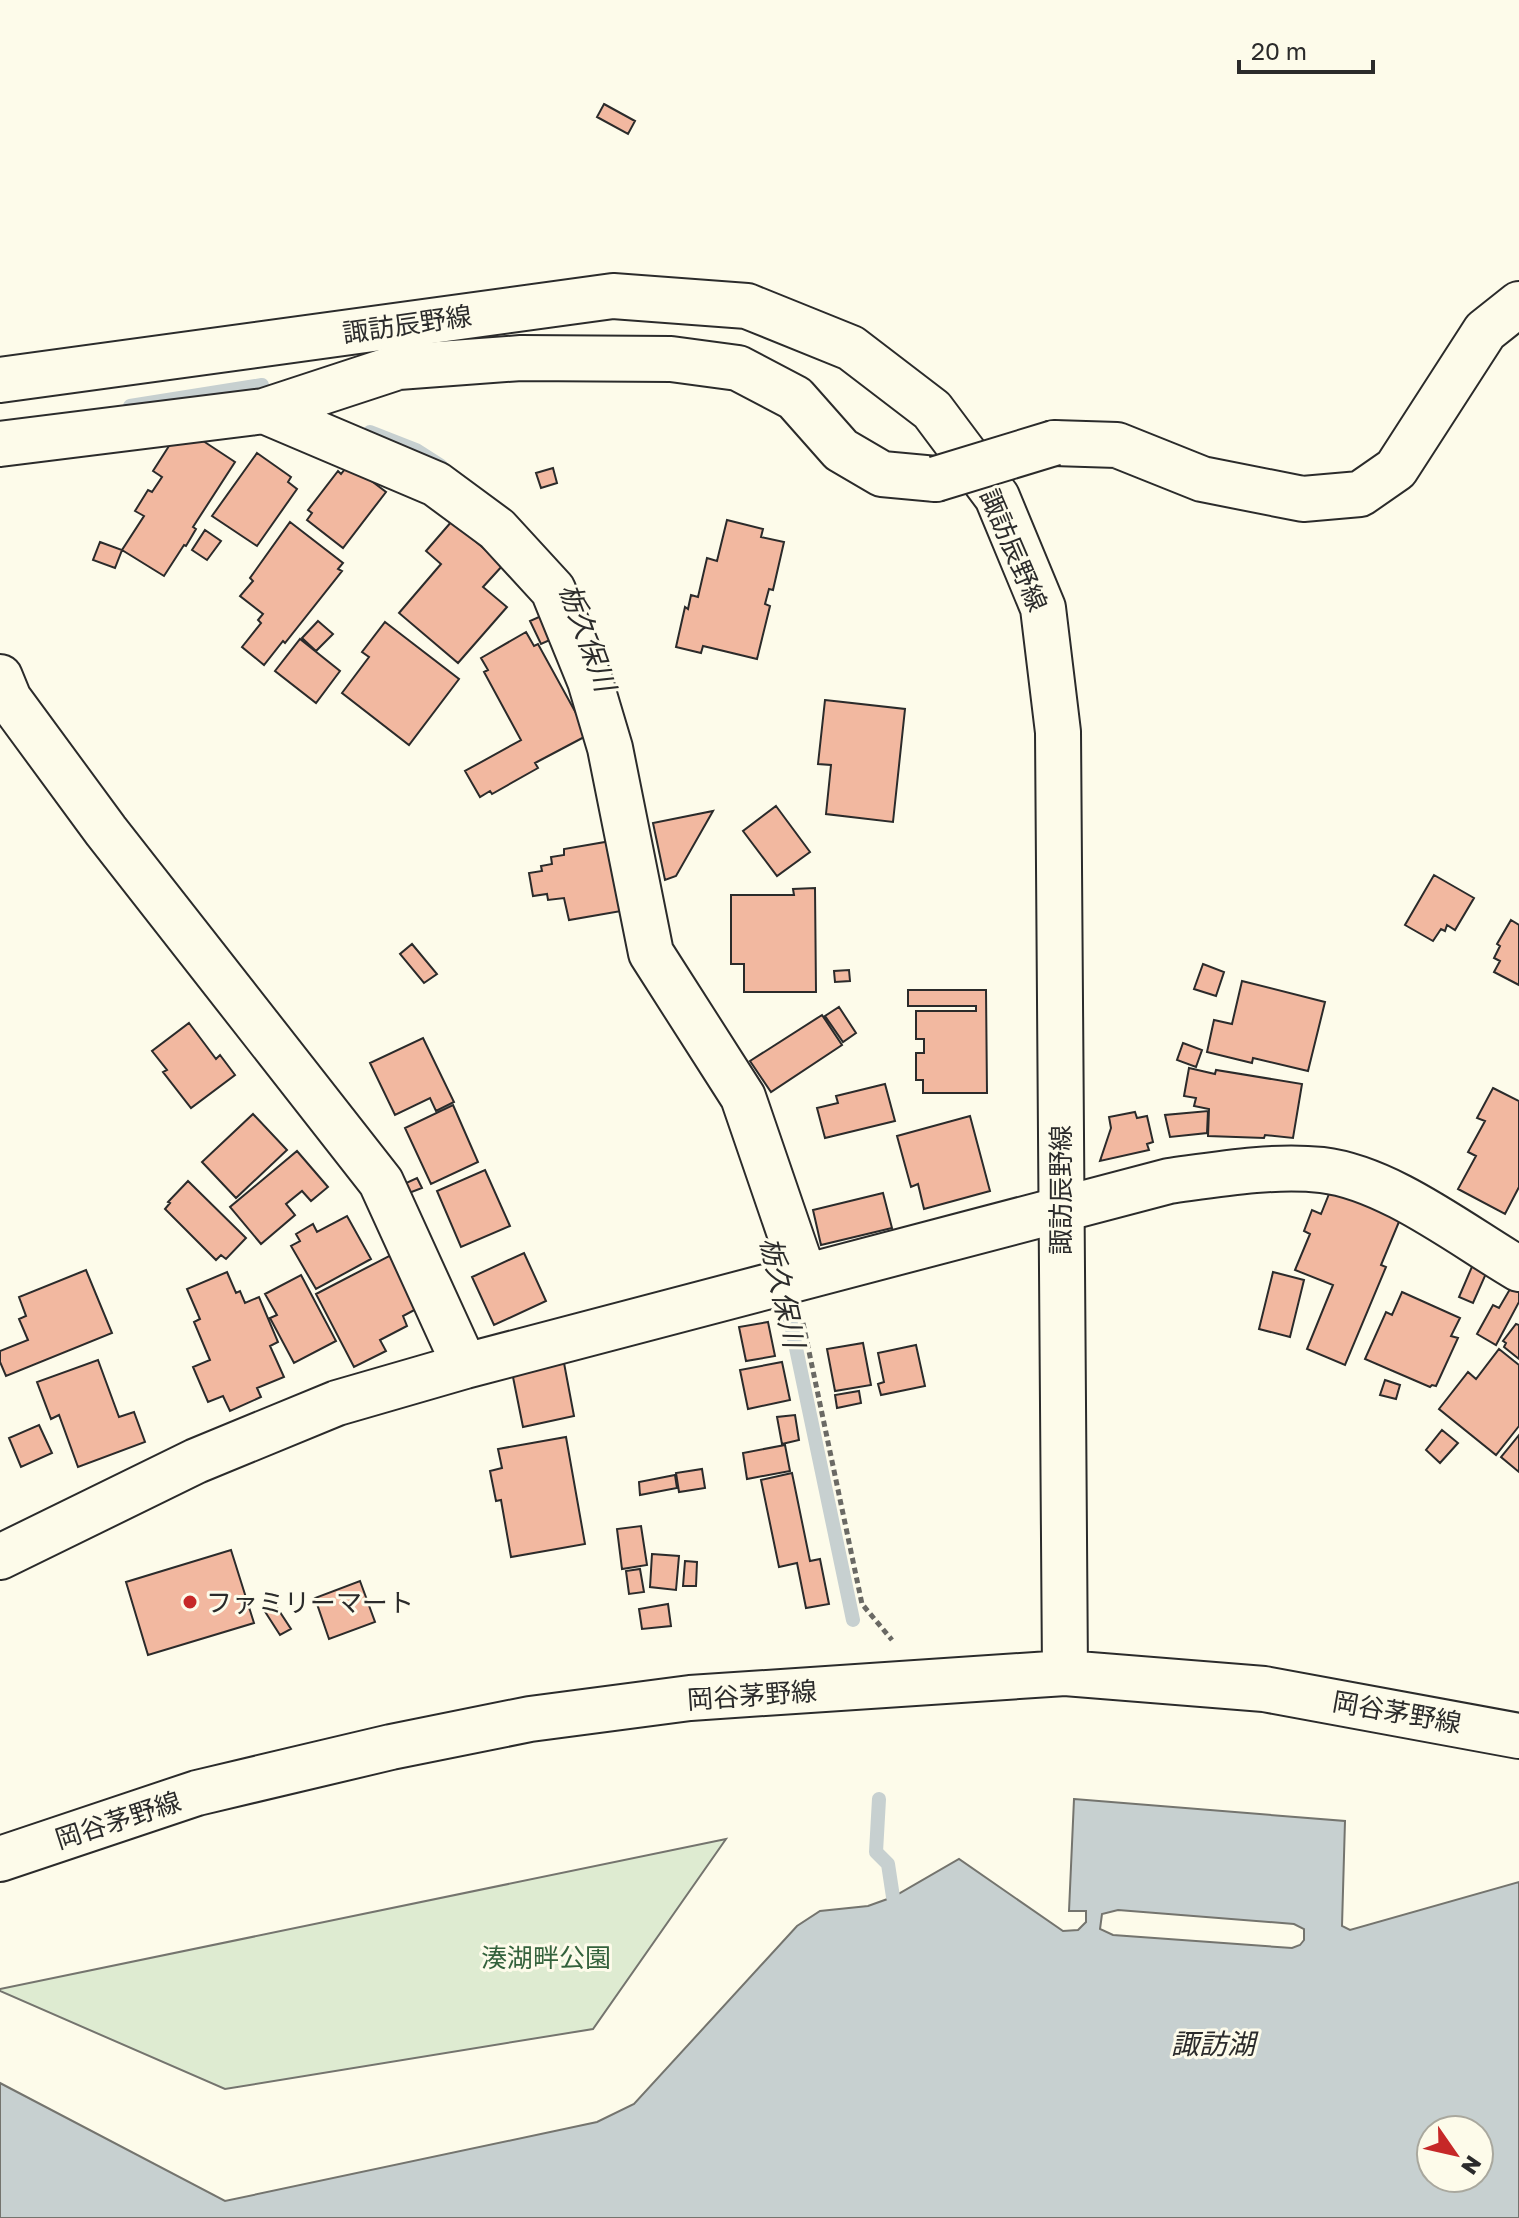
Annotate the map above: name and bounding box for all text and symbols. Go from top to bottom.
scale bar [1239,24,1373,74]
text: 20 m [1251,36,1307,65]
street label: 諏訪辰野線 [340,300,474,348]
street label: 諏訪辰野線 [974,484,1054,616]
water label: 栃久保川 [553,579,624,698]
street label: 諏訪辰野線 [1045,1125,1076,1255]
water label: 栃久保川 [754,1234,812,1353]
place label: ファミリーマート [206,1587,414,1618]
marker: ファミリーマート [181,1593,199,1611]
street label: 岡谷茅野線 [686,1675,818,1715]
street label: 岡谷茅野線 [1330,1685,1464,1739]
street label: 岡谷茅野線 [51,1785,185,1855]
park label: 湊湖畔公園 [481,1942,611,1973]
water label: 諏訪湖 [1171,2027,1259,2060]
north arrow [1415,2114,1495,2194]
text: N [1456,2151,1488,2180]

